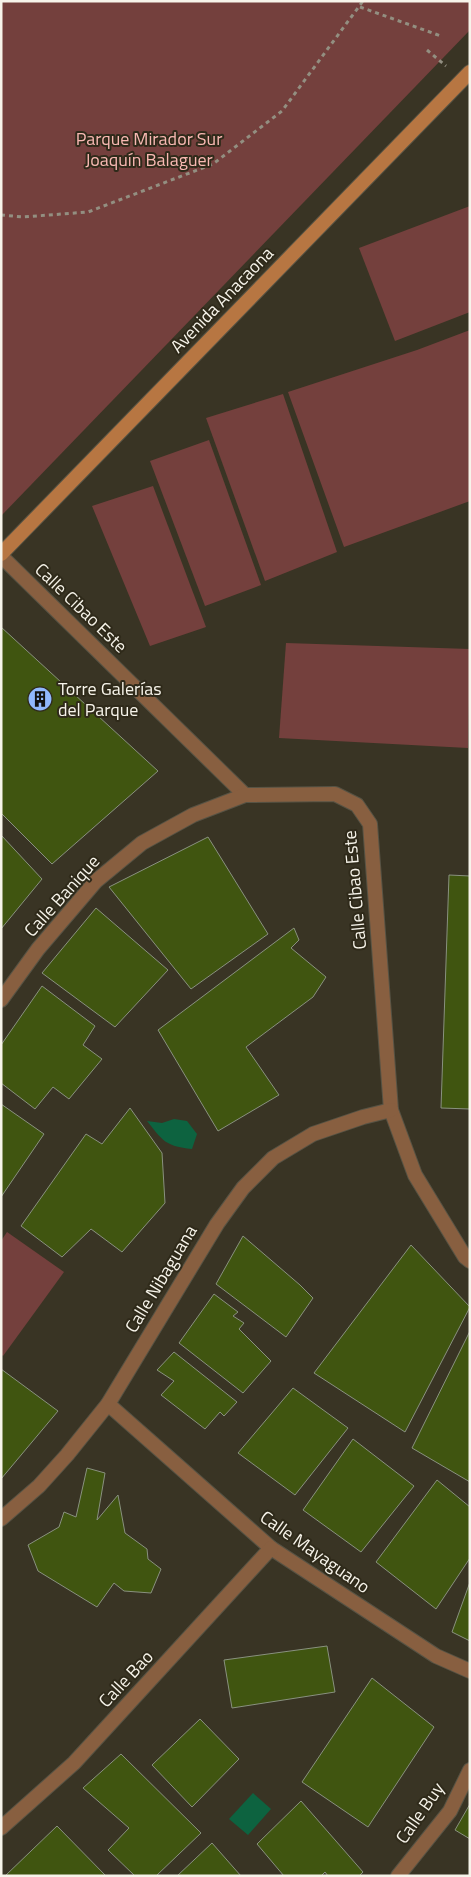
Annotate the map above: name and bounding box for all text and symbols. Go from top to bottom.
park label: Parque Mirador Sur Joaquín Balaguer [76,125,222,173]
street label: Avenida Anacaona [164,240,279,359]
street label: Calle Cibao Este [29,556,134,659]
place label: Torre Galerías del Parque [58,675,162,723]
building icon: Torre Galerías del Parque [27,686,53,712]
street label: Calle Cibao Este [336,829,373,951]
street label: Calle Banique [17,849,106,943]
street label: Calle Nibaguana [118,1220,203,1338]
street label: Calle Mayaguano [255,1504,376,1600]
street label: Calle Bao [92,1644,159,1713]
street label: Calle Buy [389,1776,451,1849]

